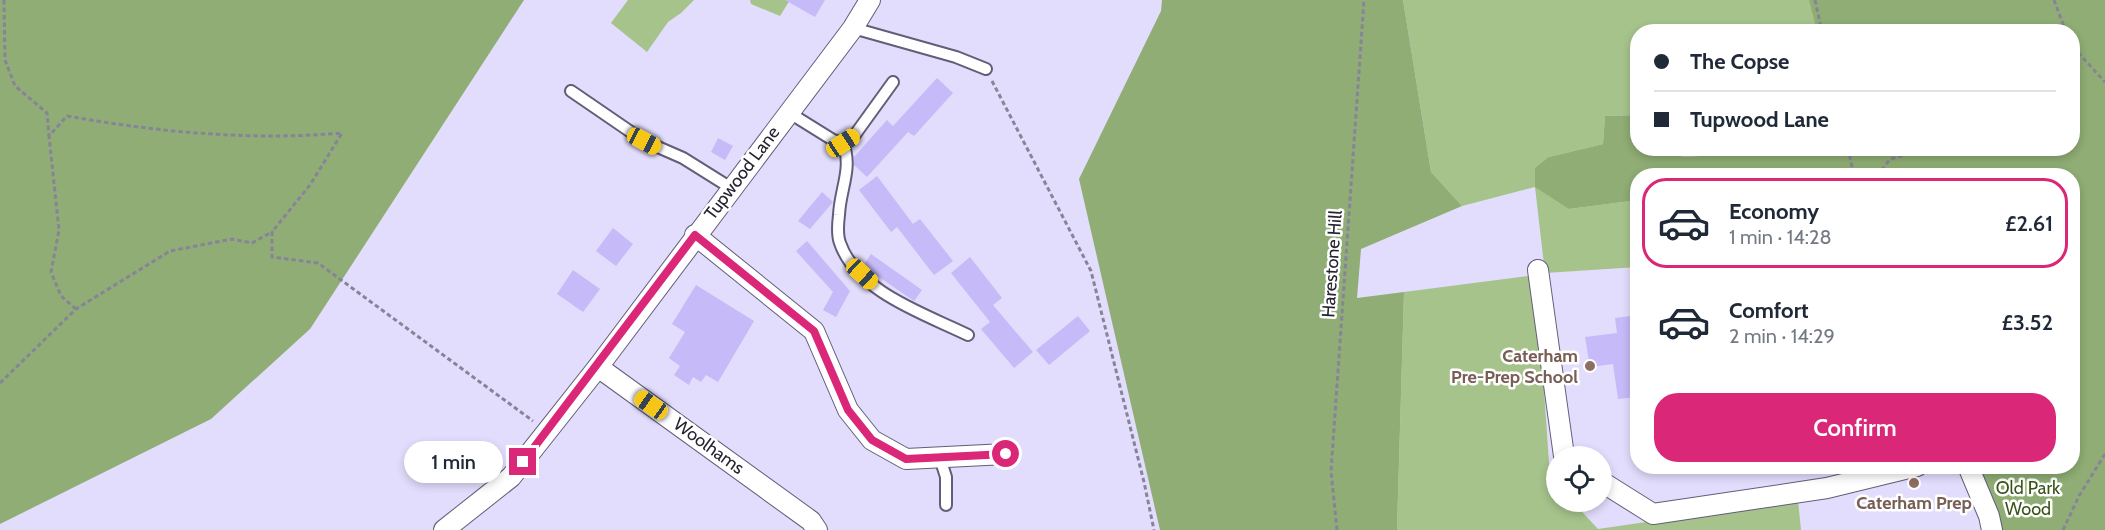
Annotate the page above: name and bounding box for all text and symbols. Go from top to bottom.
text: The Copse [1690,48,1789,75]
text: Tupwood Lane [1690,106,1829,133]
street label: Tupwood Lane [700,122,784,224]
car [624,125,664,157]
car [823,126,863,160]
icon: car [1657,196,1711,250]
text: Economy [1729,198,1819,225]
street label: Harestone Hill [1317,209,1347,318]
text: £2.61 [2005,210,2053,237]
text: 1 min · 14:28 [1729,225,1832,249]
car [843,255,881,293]
icon: car [1657,295,1711,349]
text: Comfort [1729,297,1808,324]
text: £3.52 [2001,309,2053,336]
text: 2 min · 14:29 [1729,324,1835,348]
place label: Caterham Pre-Prep School [1451,345,1578,388]
marker: Caterham Pre-Prep School [1583,359,1597,373]
car [631,387,671,423]
button: Confirm [1654,393,2056,462]
street label: Woolhams [669,413,749,479]
route start [992,440,1019,467]
callout: 1 min [403,441,502,483]
map controls [1546,446,1612,512]
button: locate [1546,446,1612,512]
route end [509,448,536,475]
text: 1 min [431,450,476,474]
marker: Caterham Prep [1907,476,1921,490]
park label: Old Park Wood [1996,477,2061,520]
place label: Caterham Prep [1856,492,1972,514]

